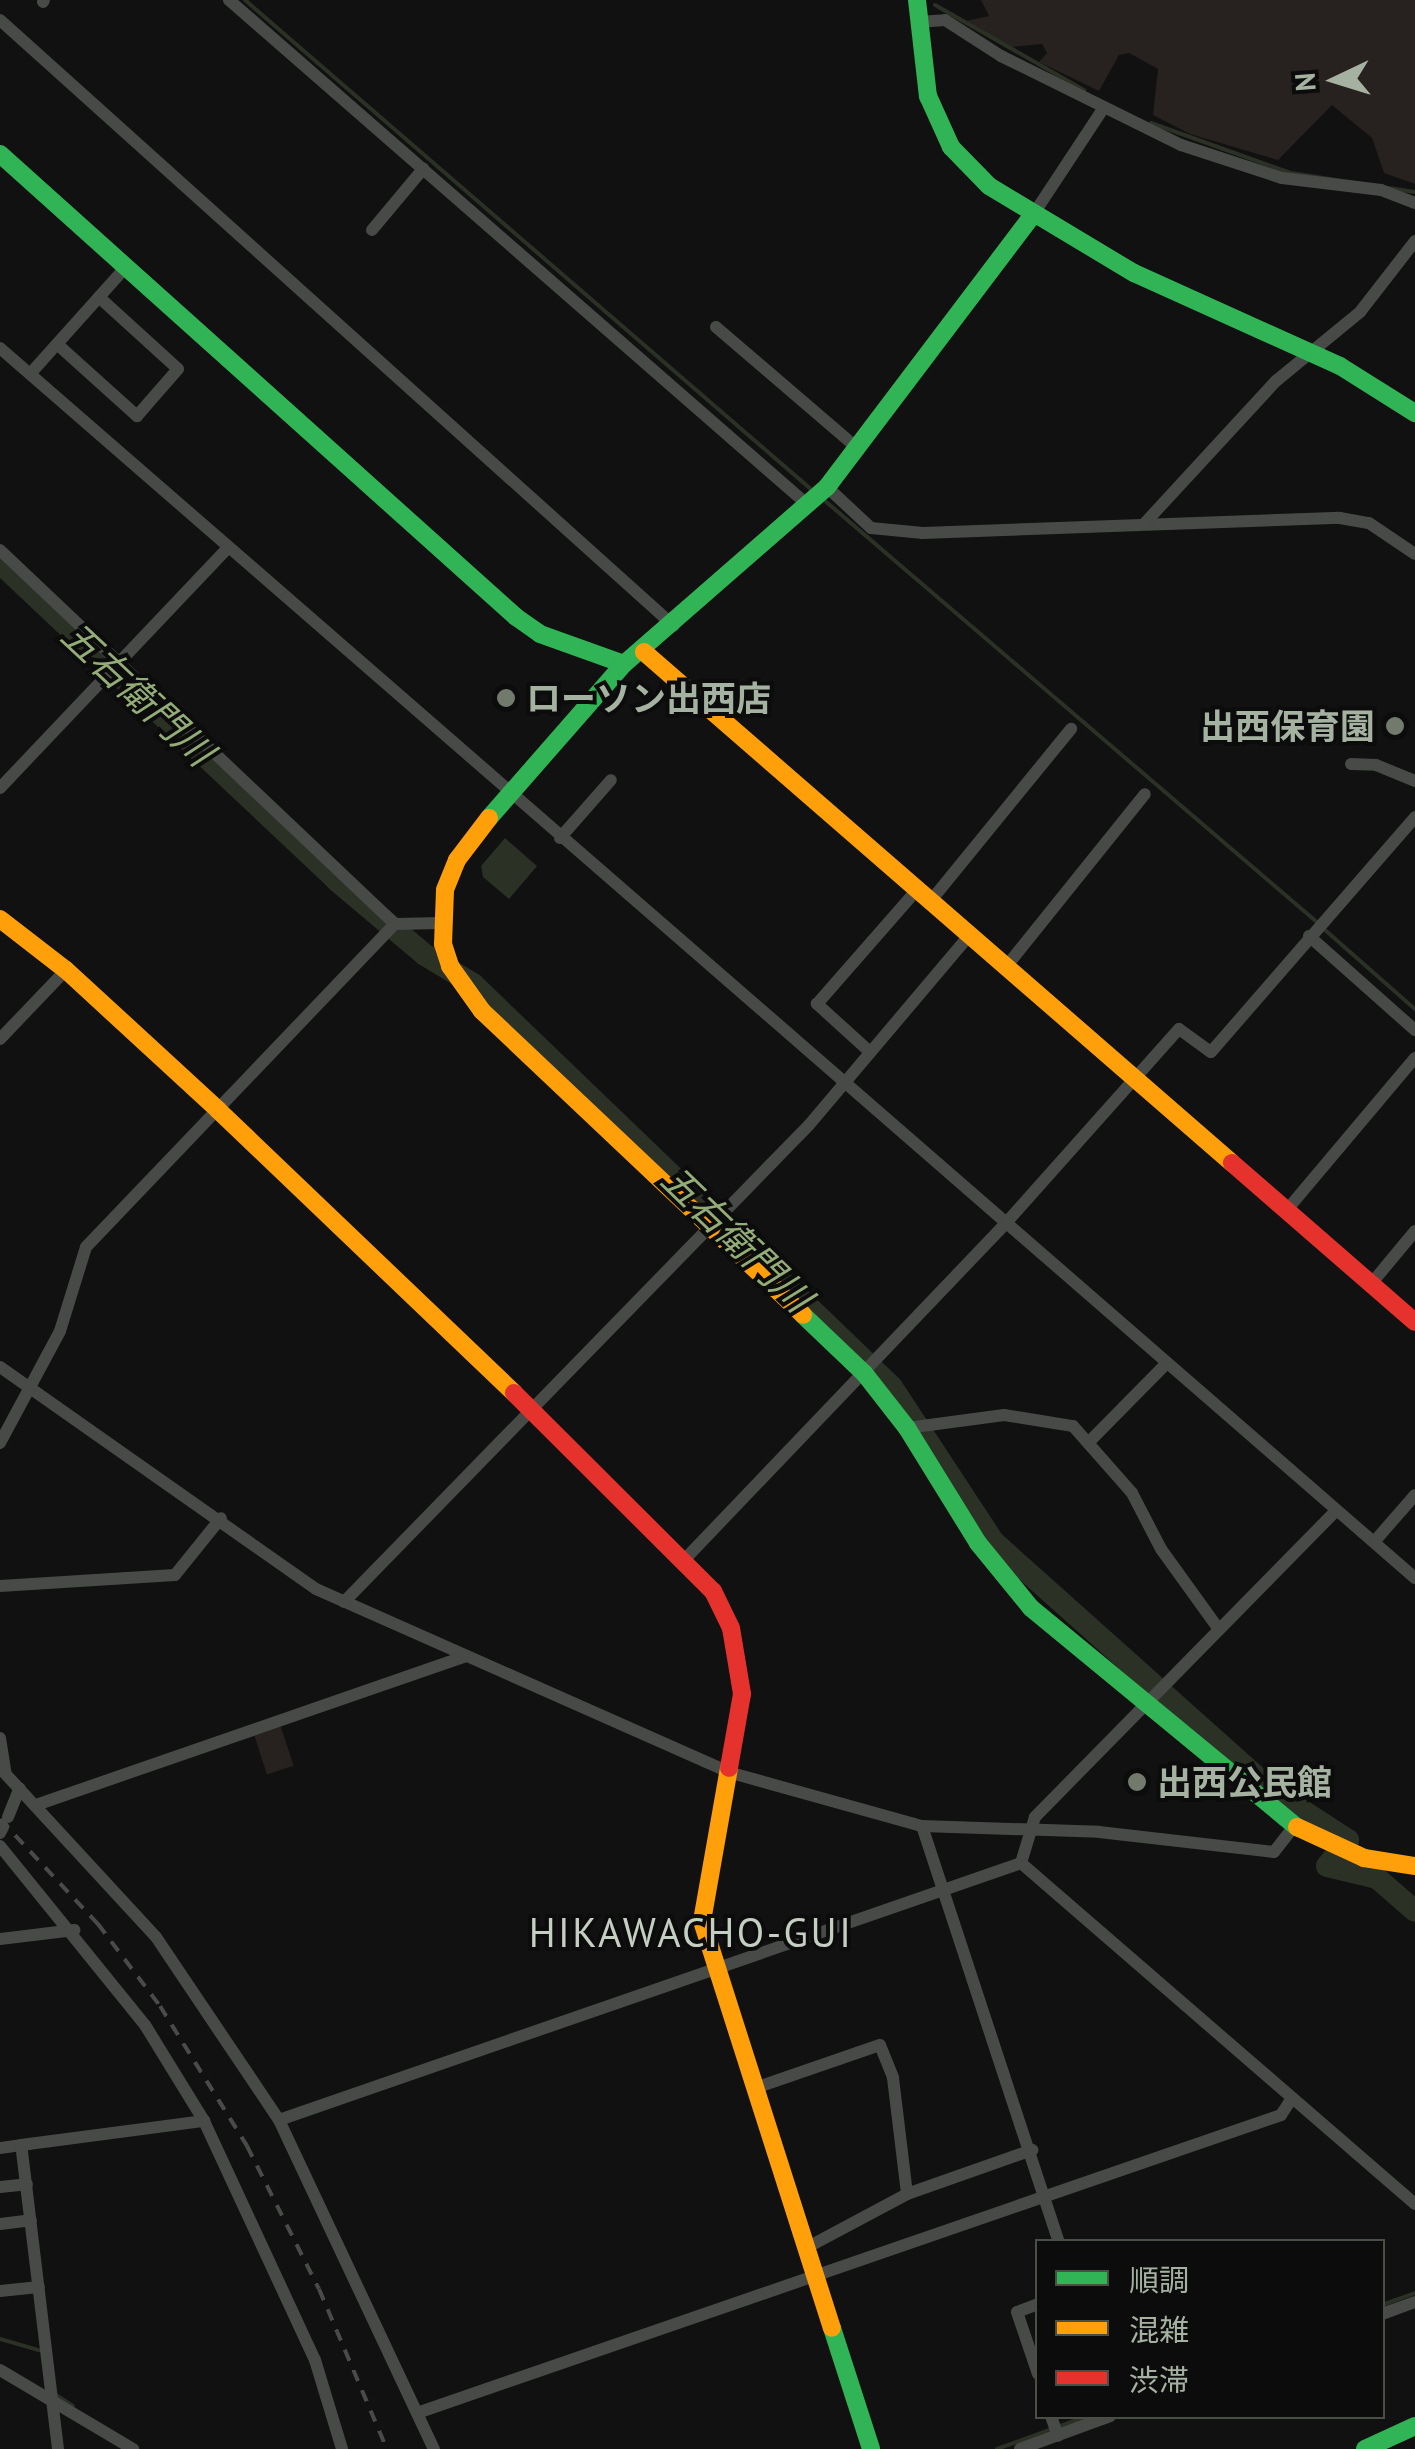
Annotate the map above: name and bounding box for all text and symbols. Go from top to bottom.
north arrow [1285,30,1385,130]
text: N [1285,72,1324,93]
water label: 五右衛門川 [53,612,223,774]
place label: ローソン出西店 [526,677,771,719]
marker: ローソン出西店 [495,687,517,709]
place label: 出西保育園 [1200,705,1375,747]
marker: 出西保育園 [1384,715,1406,737]
water label: 五右衛門川 [653,1156,821,1320]
place label: 出西公民館 [1157,1761,1332,1803]
marker: 出西公民館 [1126,1771,1148,1793]
district label: HIKAWACHO-GUI [529,1908,853,1956]
legend [1035,2239,1385,2419]
text: 順調 [1129,2260,1189,2299]
text: 混雑 [1129,2310,1189,2349]
text: 渋滞 [1129,2360,1189,2399]

